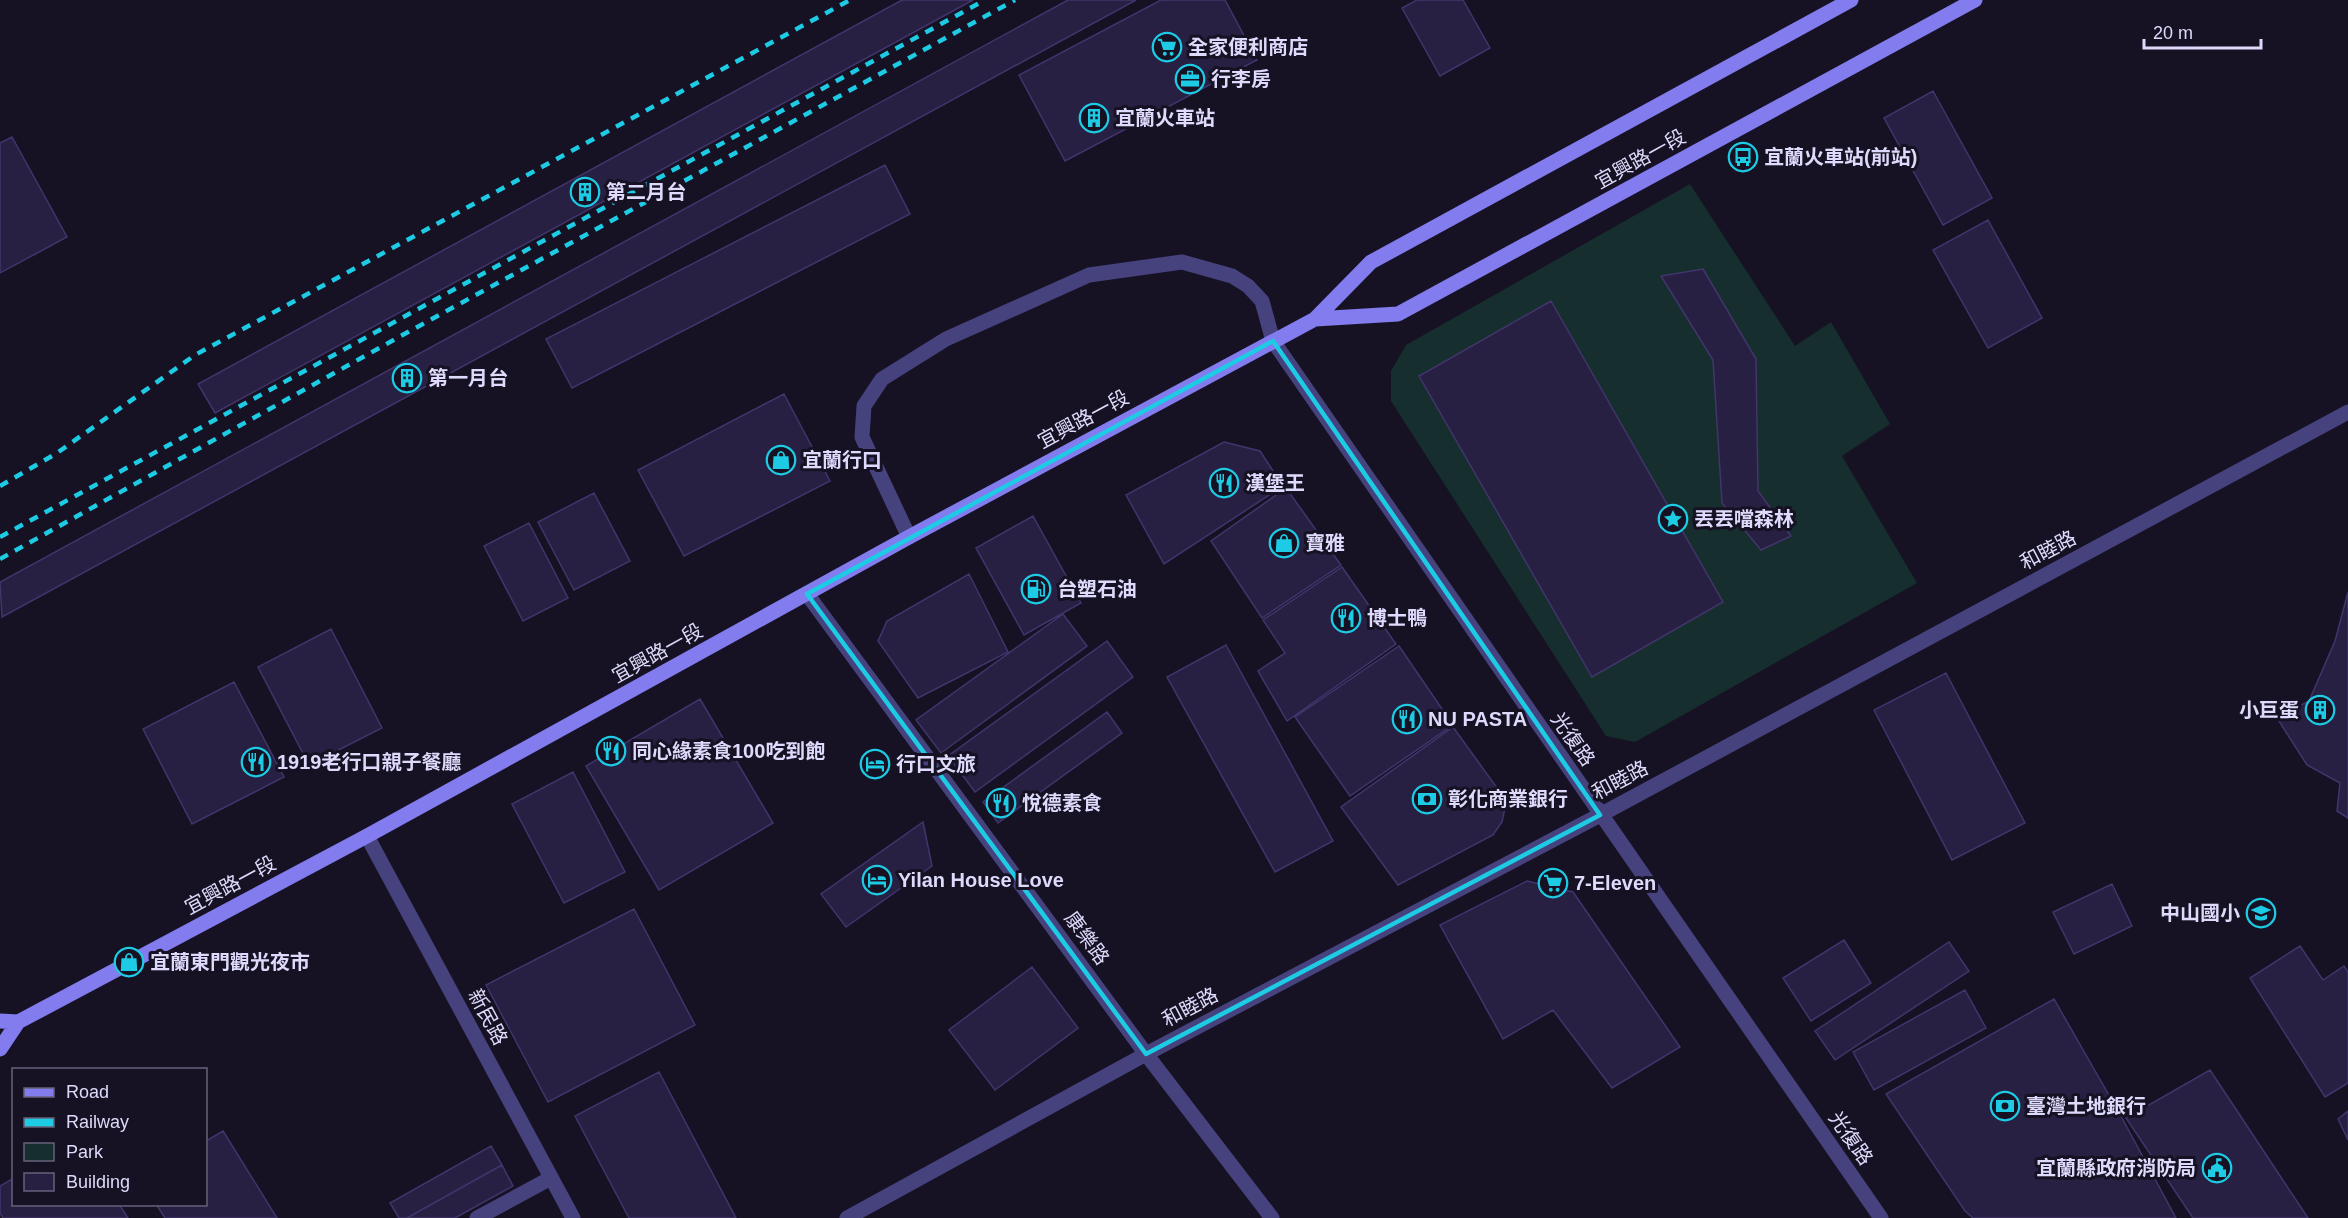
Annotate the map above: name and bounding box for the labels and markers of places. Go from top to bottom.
supermarket icon: 全家便利商店 [1151,31,1183,63]
place label: 全家便利商店 [1188,36,1308,58]
office icon: 行李房 [1174,63,1206,95]
place label: 行李房 [1211,68,1271,90]
building icon: 宜蘭火車站 [1078,102,1110,134]
place label: 宜蘭火車站 [1115,107,1215,129]
bus stop icon: 宜蘭火車站(前站) [1727,141,1759,173]
place label: 宜蘭火車站(前站) [1764,146,1917,168]
building icon: 第二月台 [569,176,601,208]
place label: 第二月台 [606,181,686,203]
building icon: 第一月台 [391,362,423,394]
place label: 第一月台 [428,367,508,389]
shop icon: 宜蘭行口 [765,444,797,476]
place label: 宜蘭行口 [802,449,882,471]
restaurant icon: 漢堡王 [1208,467,1240,499]
place label: 漢堡王 [1245,472,1305,494]
place icon: 丟丟噹森林 [1657,503,1689,535]
place label: 丟丟噹森林 [1694,508,1794,530]
shop icon: 寶雅 [1268,527,1300,559]
place label: 寶雅 [1305,532,1345,554]
fuel station icon: 台塑石油 [1020,573,1052,605]
place label: 台塑石油 [1057,578,1137,600]
restaurant icon: 博士鴨 [1330,602,1362,634]
place label: 博士鴨 [1367,607,1427,629]
building icon: 小巨蛋 [2304,694,2336,726]
place label: 小巨蛋 [2239,699,2299,721]
restaurant icon: NU PASTA [1391,703,1423,735]
place label: NU PASTA [1428,708,1527,730]
restaurant icon: 同心緣素食100吃到飽 [595,735,627,767]
place label: 同心緣素食100吃到飽 [632,740,825,762]
restaurant icon: 1919老行口親子餐廳 [240,746,272,778]
hotel icon: 行口文旅 [859,748,891,780]
place label: 1919老行口親子餐廳 [277,751,462,773]
place label: 行口文旅 [896,753,976,775]
bank icon: 彰化商業銀行 [1411,783,1443,815]
restaurant icon: 悅德素食 [985,787,1017,819]
place label: 彰化商業銀行 [1448,788,1568,810]
place label: 悅德素食 [1022,792,1102,814]
hotel icon: Yilan House Love [861,864,893,896]
supermarket icon: 7-Eleven [1537,867,1569,899]
place label: Yilan House Love [898,869,1064,891]
place label: 7-Eleven [1574,872,1656,894]
school or university icon: 中山國小 [2245,897,2277,929]
place label: 中山國小 [2160,902,2240,924]
shop icon: 宜蘭東門觀光夜市 [113,946,145,978]
place label: 宜蘭東門觀光夜市 [150,951,310,973]
bank icon: 臺灣土地銀行 [1989,1090,2021,1122]
place label: 臺灣土地銀行 [2026,1095,2146,1117]
public building icon: 宜蘭縣政府消防局 [2201,1152,2233,1184]
place label: 宜蘭縣政府消防局 [2036,1157,2196,1179]

